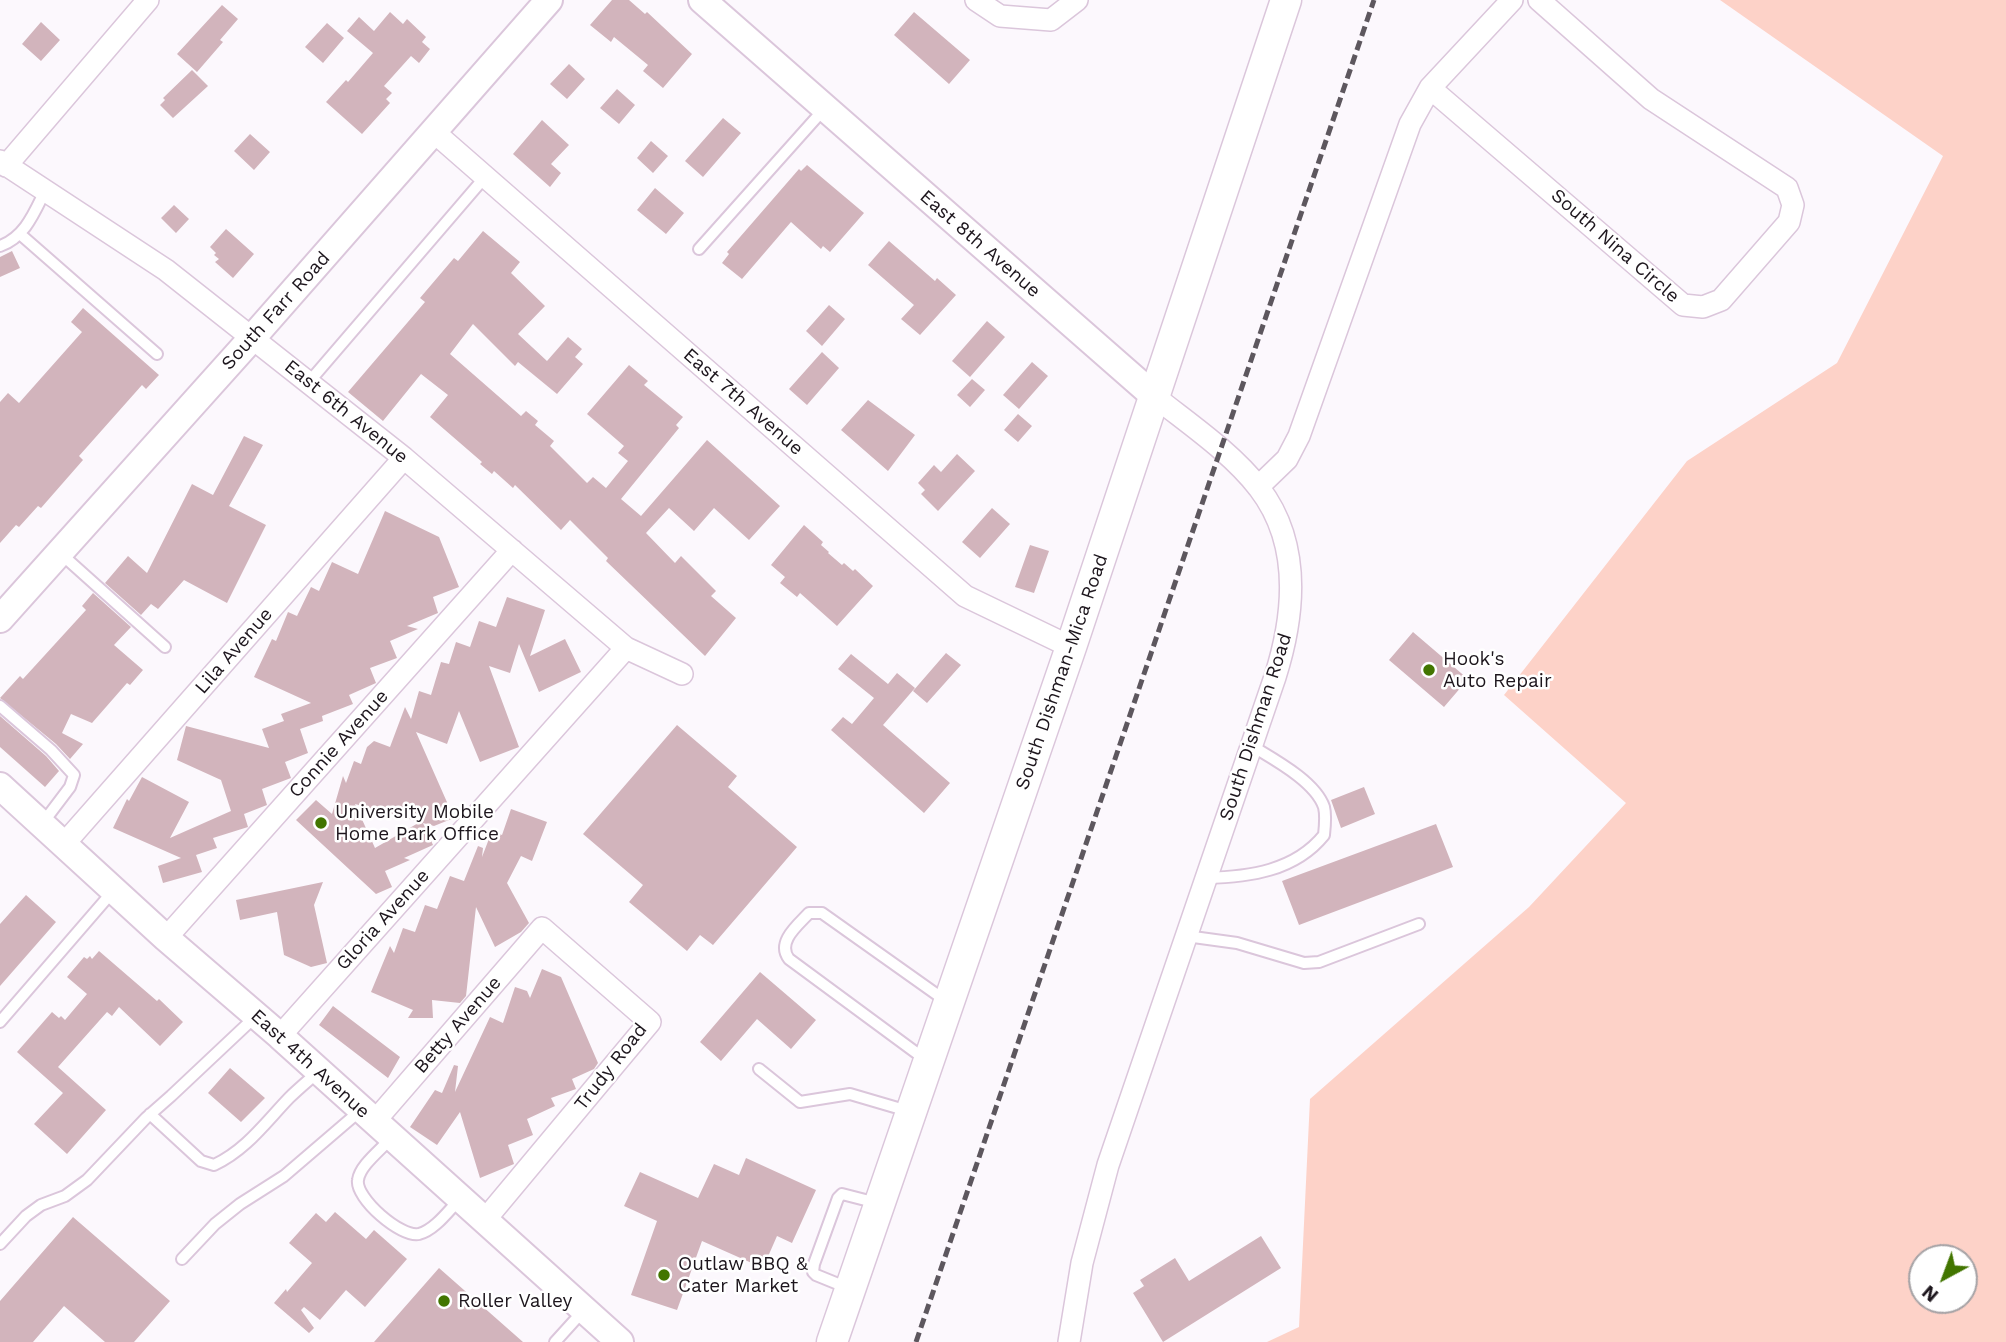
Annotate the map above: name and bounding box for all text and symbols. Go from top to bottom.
street label: South Nina Circle [1546,184,1684,308]
street label: East 8th Avenue [915,185,1045,303]
street label: South Farr Road [217,247,335,375]
street label: East 7th Avenue [678,344,808,460]
street label: East 6th Avenue [280,355,412,469]
street label: South Dishman-Mica Road [1011,551,1113,793]
street label: Lila Avenue [190,603,278,699]
street label: South Dishman Road [1215,631,1297,823]
place label: Hook's Auto Repair [1443,648,1552,692]
marker: Hook's Auto Repair [1421,662,1437,678]
street label: Connie Avenue [284,685,394,803]
place label: University Mobile Home Park Office [335,801,499,845]
marker: University Mobile Home Park Office [313,815,329,831]
street label: Gloria Avenue [332,865,434,975]
street label: Betty Avenue [410,972,506,1078]
street label: East 4th Avenue [246,1005,374,1123]
street label: Trudy Road [570,1019,652,1115]
north arrow [1908,1244,1978,1314]
place label: Outlaw BBQ & Cater Market [678,1253,808,1297]
marker: Outlaw BBQ & Cater Market [656,1267,672,1283]
text: N [1917,1280,1943,1307]
place label: Roller Valley [458,1290,572,1312]
marker: Roller Valley [436,1293,452,1309]

